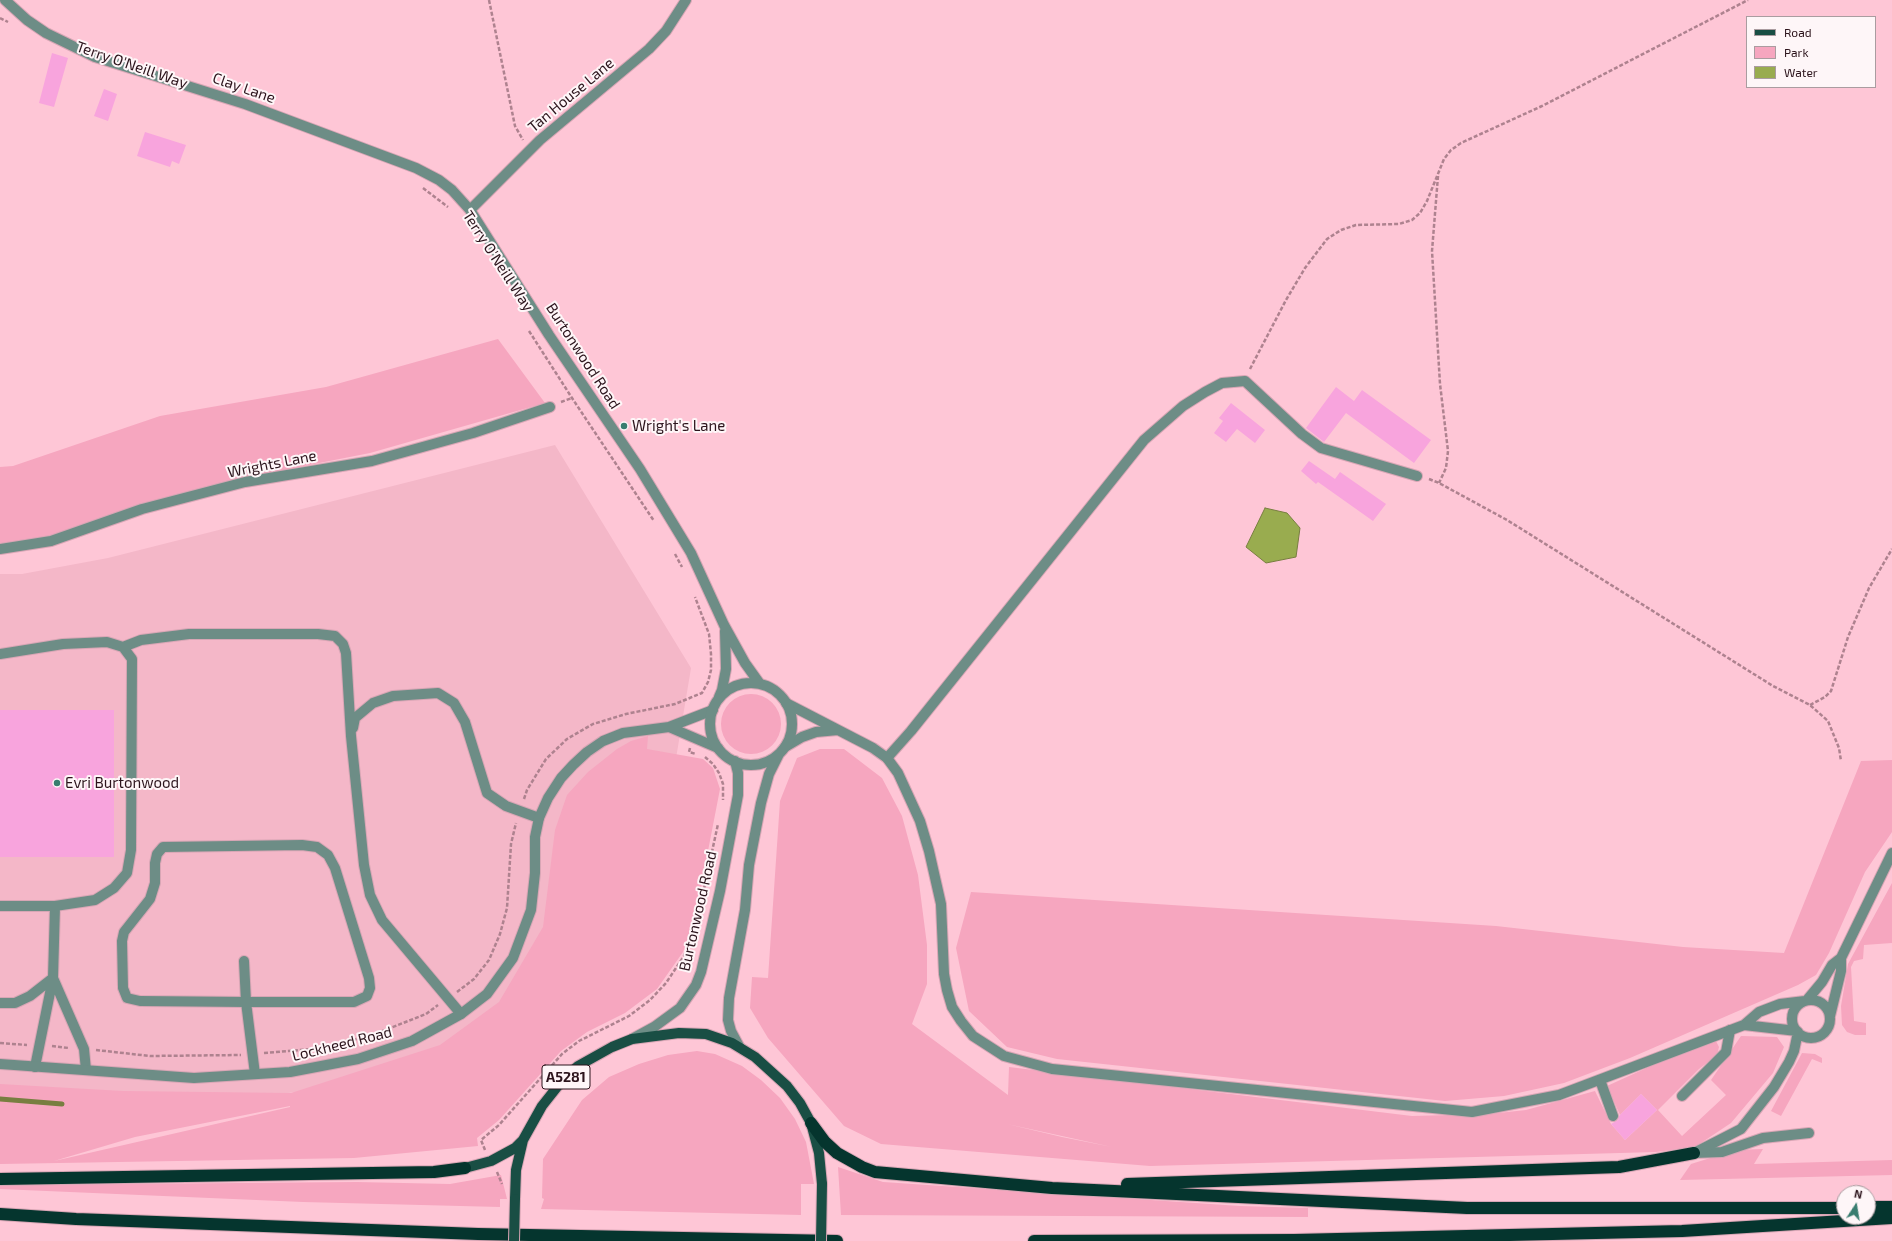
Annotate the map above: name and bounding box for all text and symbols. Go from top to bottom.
legend [1746,16,1876,88]
text: Road [1784,25,1812,39]
street label: Terry O'Neill Way [74,38,190,92]
text: Park [1784,45,1809,59]
street label: Tan House Lane [524,54,618,136]
text: Water [1784,65,1818,79]
street label: Clay Lane [210,69,278,107]
street label: Terry O'Neill Way [459,207,537,315]
street label: Burtonwood Road [542,300,624,412]
place label: Wright's Lane [632,417,725,435]
marker: Wright's Lane [619,421,629,431]
street label: Wrights Lane [226,447,318,481]
place label: Evri Burtonwood [65,774,179,792]
marker: Evri Burtonwood [52,778,62,788]
street label: Burtonwood Road [675,849,721,973]
street label: Lockheed Road [290,1023,394,1065]
road number: A5281 [542,1065,590,1089]
north arrow [1836,1185,1876,1225]
text: N [1853,1187,1864,1201]

